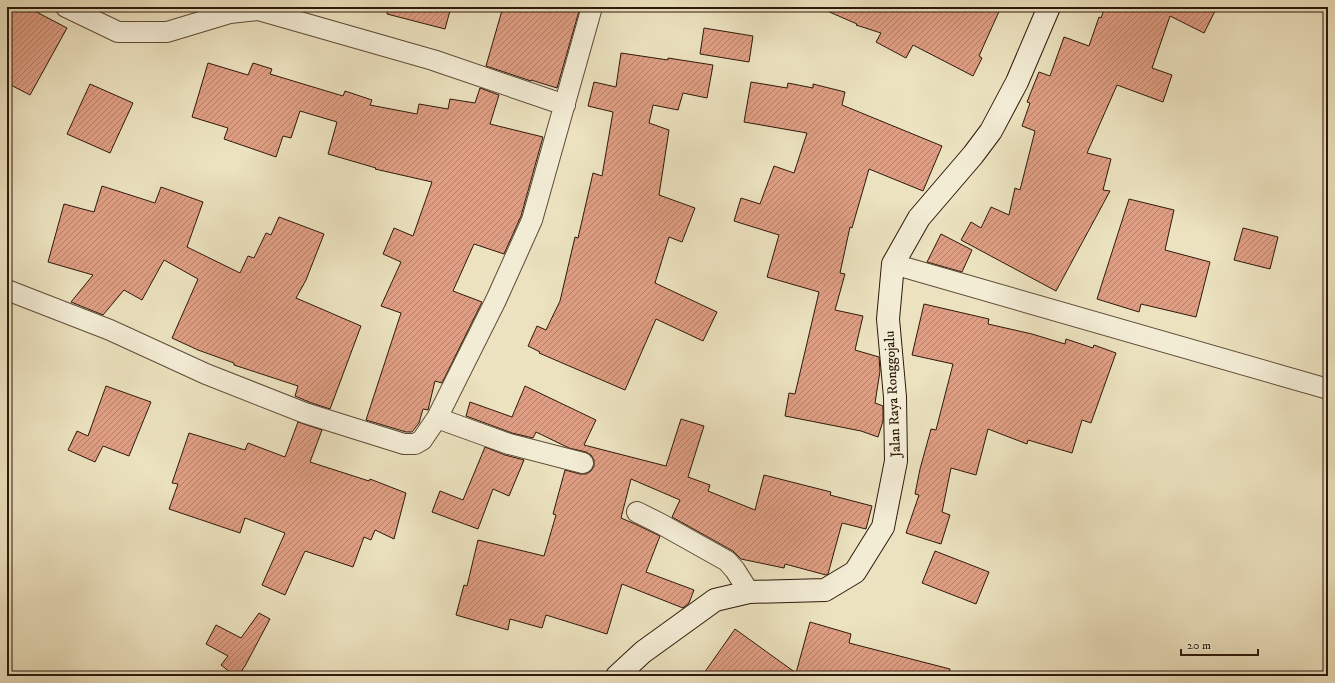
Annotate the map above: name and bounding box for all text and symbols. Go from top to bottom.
street label: Jalan Raya Ronggojalu [881,330,905,460]
scale bar [1181,631,1258,657]
text: 20 m [1187,638,1211,653]

